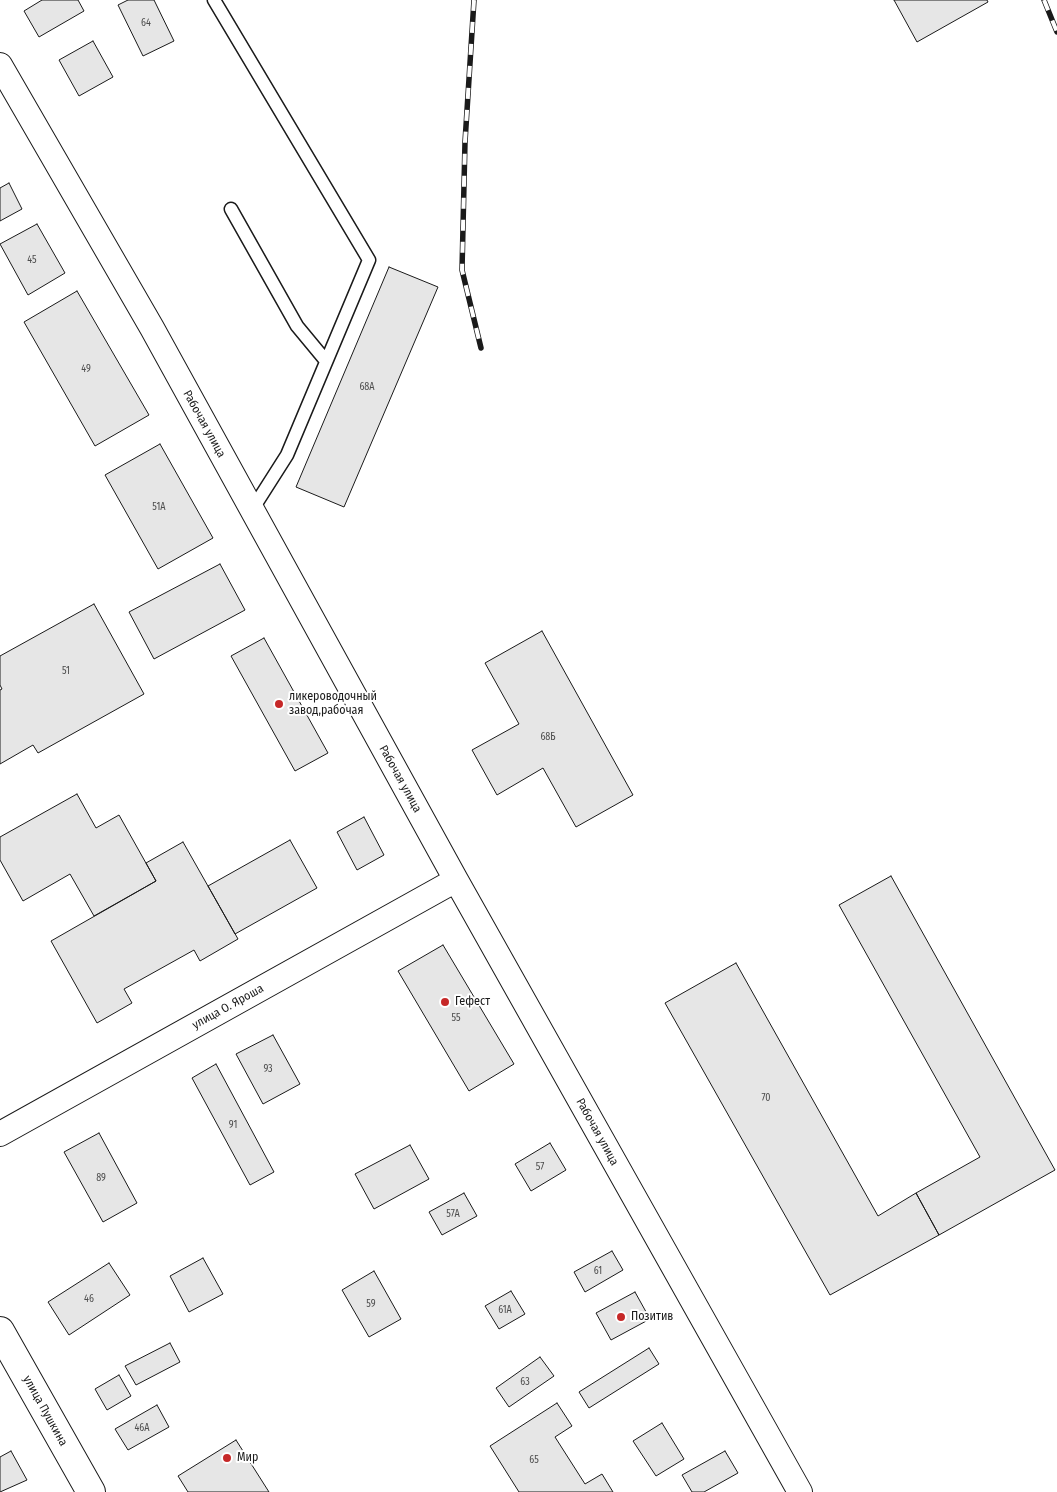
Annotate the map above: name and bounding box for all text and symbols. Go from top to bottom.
house number: 64 [141,17,151,29]
house number: 45 [27,254,37,266]
house number: 49 [81,363,91,375]
house number: 68А [359,381,375,393]
street label: Рабочая улица [180,388,228,460]
house number: 51А [152,501,166,513]
house number: 51 [62,665,70,677]
place label: ликероводочный завод,рабочая [289,690,377,718]
marker: ликероводочный завод,рабочая [273,698,285,710]
house number: 68Б [540,731,556,743]
street label: Рабочая улица [376,743,424,815]
street label: улица О. Яроша [190,981,266,1033]
place label: Гефест [455,995,490,1009]
marker: Гефест [439,996,451,1008]
house number: 55 [451,1012,461,1024]
house number: 93 [263,1063,273,1075]
house number: 70 [761,1092,771,1104]
street label: Рабочая улица [573,1096,621,1168]
house number: 91 [229,1119,237,1131]
house number: 57 [536,1161,544,1173]
house number: 89 [96,1172,106,1184]
house number: 57А [446,1208,460,1220]
house number: 61 [594,1265,602,1277]
house number: 46 [84,1293,94,1305]
house number: 59 [366,1298,376,1310]
house number: 61А [498,1304,512,1316]
place label: Позитив [631,1310,673,1324]
marker: Позитив [615,1311,627,1323]
street label: улица Пушкина [20,1373,70,1449]
house number: 63 [520,1376,530,1388]
house number: 46А [134,1422,150,1434]
place label: Мир [237,1451,258,1465]
marker: Мир [221,1452,233,1464]
house number: 65 [529,1454,539,1466]

